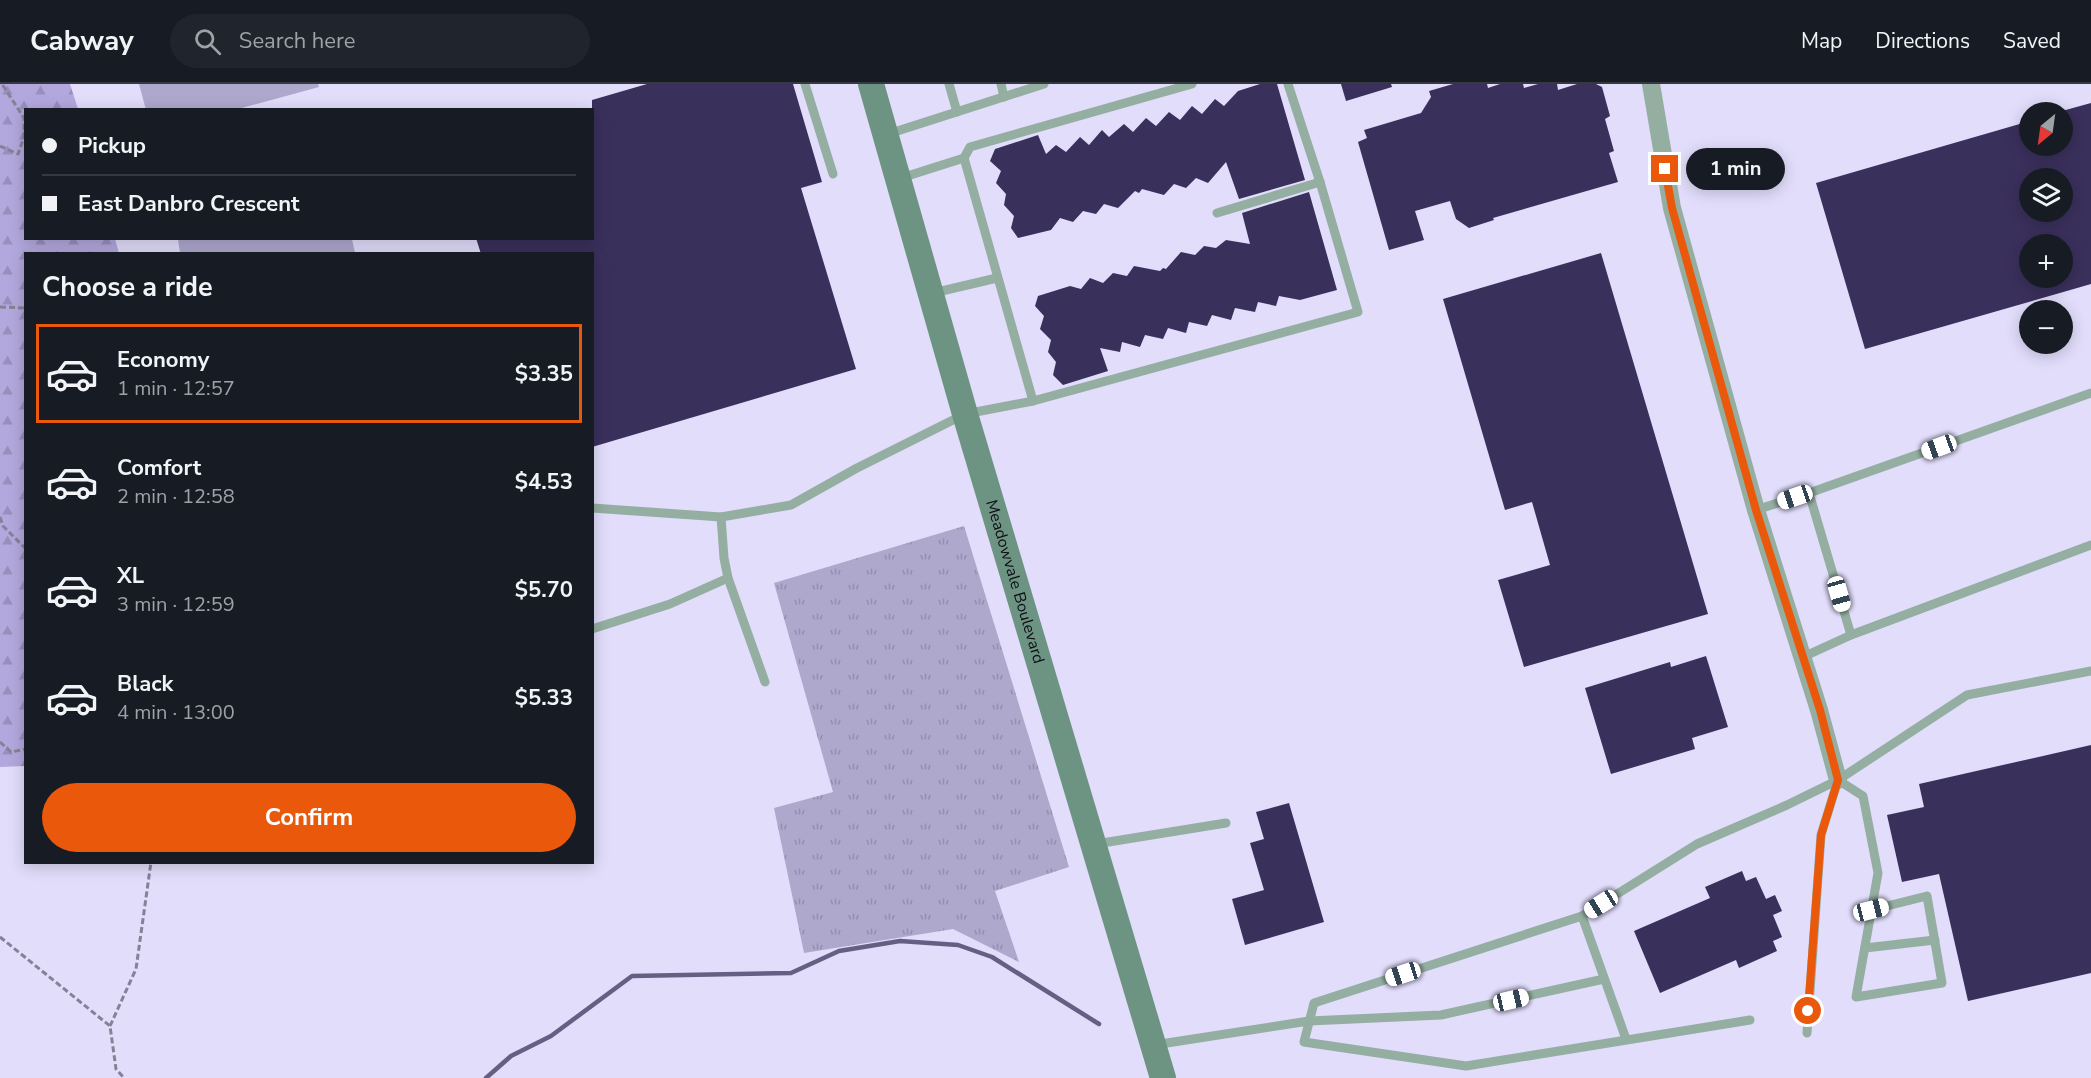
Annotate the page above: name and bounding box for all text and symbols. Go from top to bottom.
search box [170,14,590,68]
text: Cabway [30,22,134,60]
icon: search [191,25,224,58]
text: Search here [239,26,355,56]
text: Map [1801,27,1842,55]
text: Directions [1875,27,1970,55]
text: Saved [2003,27,2061,55]
north arrow [2019,102,2073,156]
map controls [2019,102,2073,354]
text: Pickup [78,131,146,161]
callout: 1 min [1686,148,1785,190]
route end [1651,155,1678,182]
text: 1 min [1710,155,1761,182]
button: layers [2019,168,2073,222]
text: East Danbro Crescent [78,189,299,219]
button: + [2019,234,2073,288]
text: Choose a ride [42,269,213,306]
button: − [2019,300,2073,354]
text: Economy [117,345,209,375]
icon: car [45,347,99,401]
text: $3.35 [515,359,573,389]
text: 1 min · 12:57 [117,375,235,402]
car [1919,432,1959,462]
text: Comfort [117,453,201,483]
icon: car [45,455,99,509]
text: $4.53 [515,467,573,497]
text: 2 min · 12:58 [117,483,235,510]
car [1775,483,1815,511]
street label: Meadowvale Boulevard [980,497,1050,666]
text: XL [117,561,144,591]
icon: car [45,563,99,617]
car [1825,574,1853,614]
text: $5.70 [515,575,573,605]
text: 3 min · 12:59 [117,591,235,618]
text: Black [117,669,173,699]
icon: car [45,671,99,725]
text: $5.33 [515,683,573,713]
text: 4 min · 13:00 [117,699,235,726]
button: Confirm [42,783,576,852]
car [1581,887,1621,921]
car [1851,897,1891,923]
car [1383,960,1423,988]
car [1491,987,1531,1013]
route start [1794,997,1821,1024]

